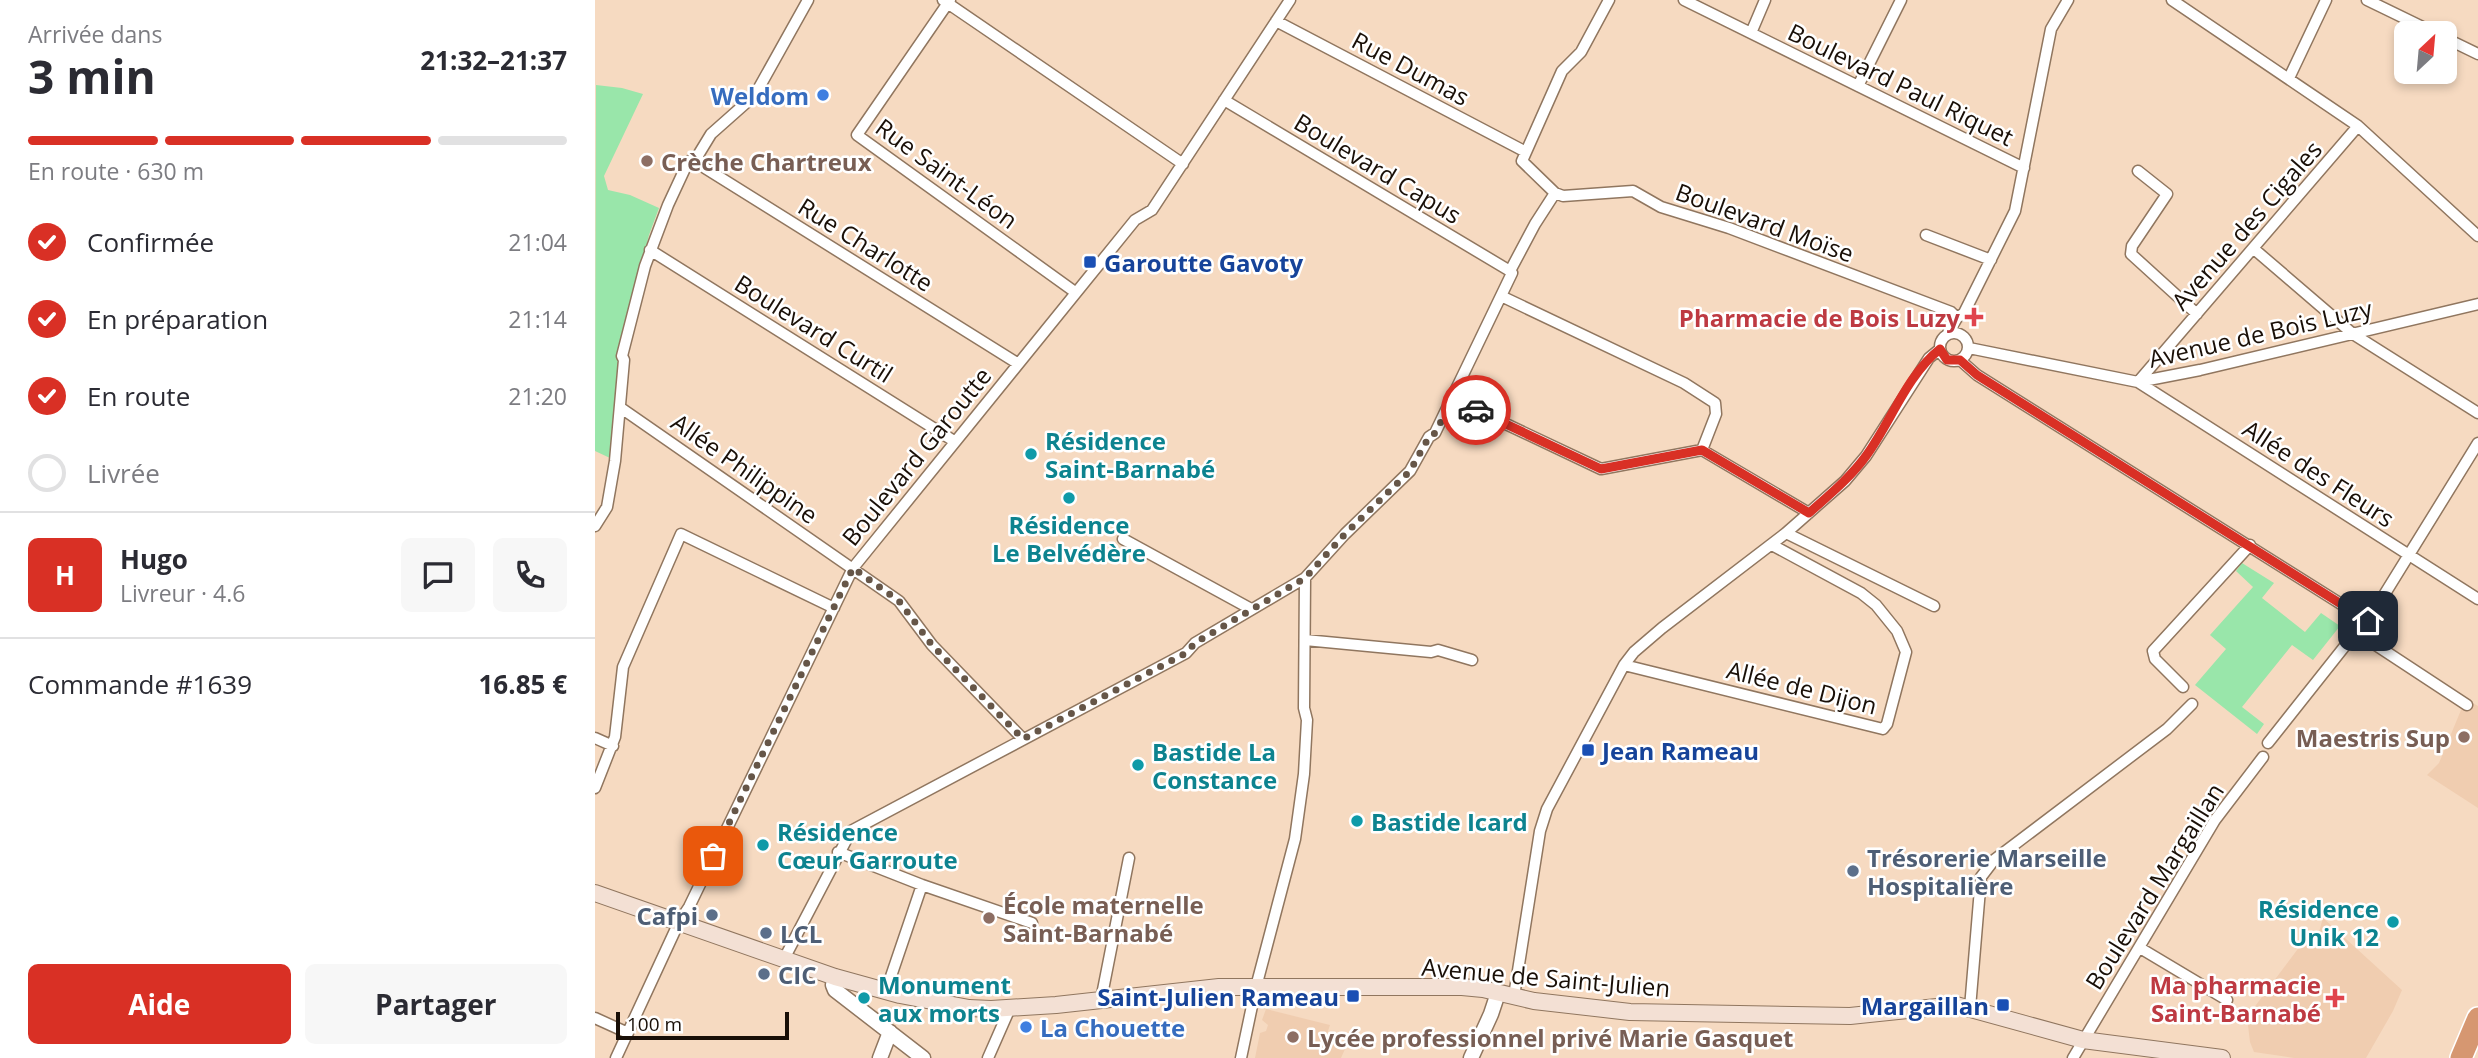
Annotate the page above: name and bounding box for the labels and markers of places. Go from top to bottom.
place label: Weldom [711,79,809,112]
marker: Weldom [815,87,831,103]
place label: Crèche Chartreux [661,145,872,178]
marker: Crèche Chartreux [639,153,655,169]
place label: Garoutte Gavoty [1104,246,1303,279]
marker: Garoutte Gavoty [1082,254,1098,270]
place label: Pharmacie de Bois Luzy [1679,301,1960,334]
marker: Pharmacie de Bois Luzy [1966,309,1982,325]
place label: Résidence Saint-Barnabé [1045,424,1215,485]
marker: Résidence Saint-Barnabé [1023,446,1039,462]
marker: Résidence Le Belvédère [1061,490,1077,506]
place label: Résidence Le Belvédère [992,508,1146,569]
pin [2338,591,2398,651]
place label: Maestris Sup [2296,721,2450,754]
marker: Maestris Sup [2456,729,2472,745]
place label: Jean Rameau [1600,734,1759,767]
place label: Bastide La Constance [1152,735,1277,796]
marker: Jean Rameau [1580,742,1596,758]
marker: Bastide La Constance [1130,757,1146,773]
place label: Bastide Icard [1371,805,1528,838]
marker: Bastide Icard [1349,813,1365,829]
place label: Résidence Cœur Garroute [777,815,958,876]
pin [683,826,743,886]
marker: Résidence Cœur Garroute [755,837,771,853]
place label: Trésorerie Marseille Hospitalière [1867,841,2107,902]
marker: Trésorerie Marseille Hospitalière [1845,863,1861,879]
place label: École maternelle Saint-Barnabé [1003,888,1204,949]
place label: Résidence Unik 12 [2258,892,2379,953]
place label: Cafpi [636,899,698,932]
marker: Cafpi [704,907,720,923]
marker: École maternelle Saint-Barnabé [981,910,997,926]
marker: Résidence Unik 12 [2385,914,2401,930]
place label: LCL [780,917,822,950]
marker: LCL [758,925,774,941]
place label: CIC [778,958,817,991]
marker: CIC [756,966,772,982]
place label: Monument aux morts [878,968,1011,1029]
place label: Ma pharmacie Saint-Barnabé [2149,968,2321,1029]
place label: Saint-Julien Rameau [1097,980,1339,1013]
marker: Saint-Julien Rameau [1345,988,1361,1004]
place label: Margaillan [1861,989,1989,1022]
marker: Monument aux morts [856,990,872,1006]
marker: Ma pharmacie Saint-Barnabé [2327,990,2343,1006]
marker: Margaillan [1995,997,2011,1013]
place label: La Chouette [1040,1011,1185,1044]
marker: La Chouette [1018,1019,1034,1035]
place label: Lycée professionnel privé Marie Gasquet [1307,1021,1794,1054]
marker: Lycée professionnel privé Marie Gasquet [1285,1029,1301,1045]

